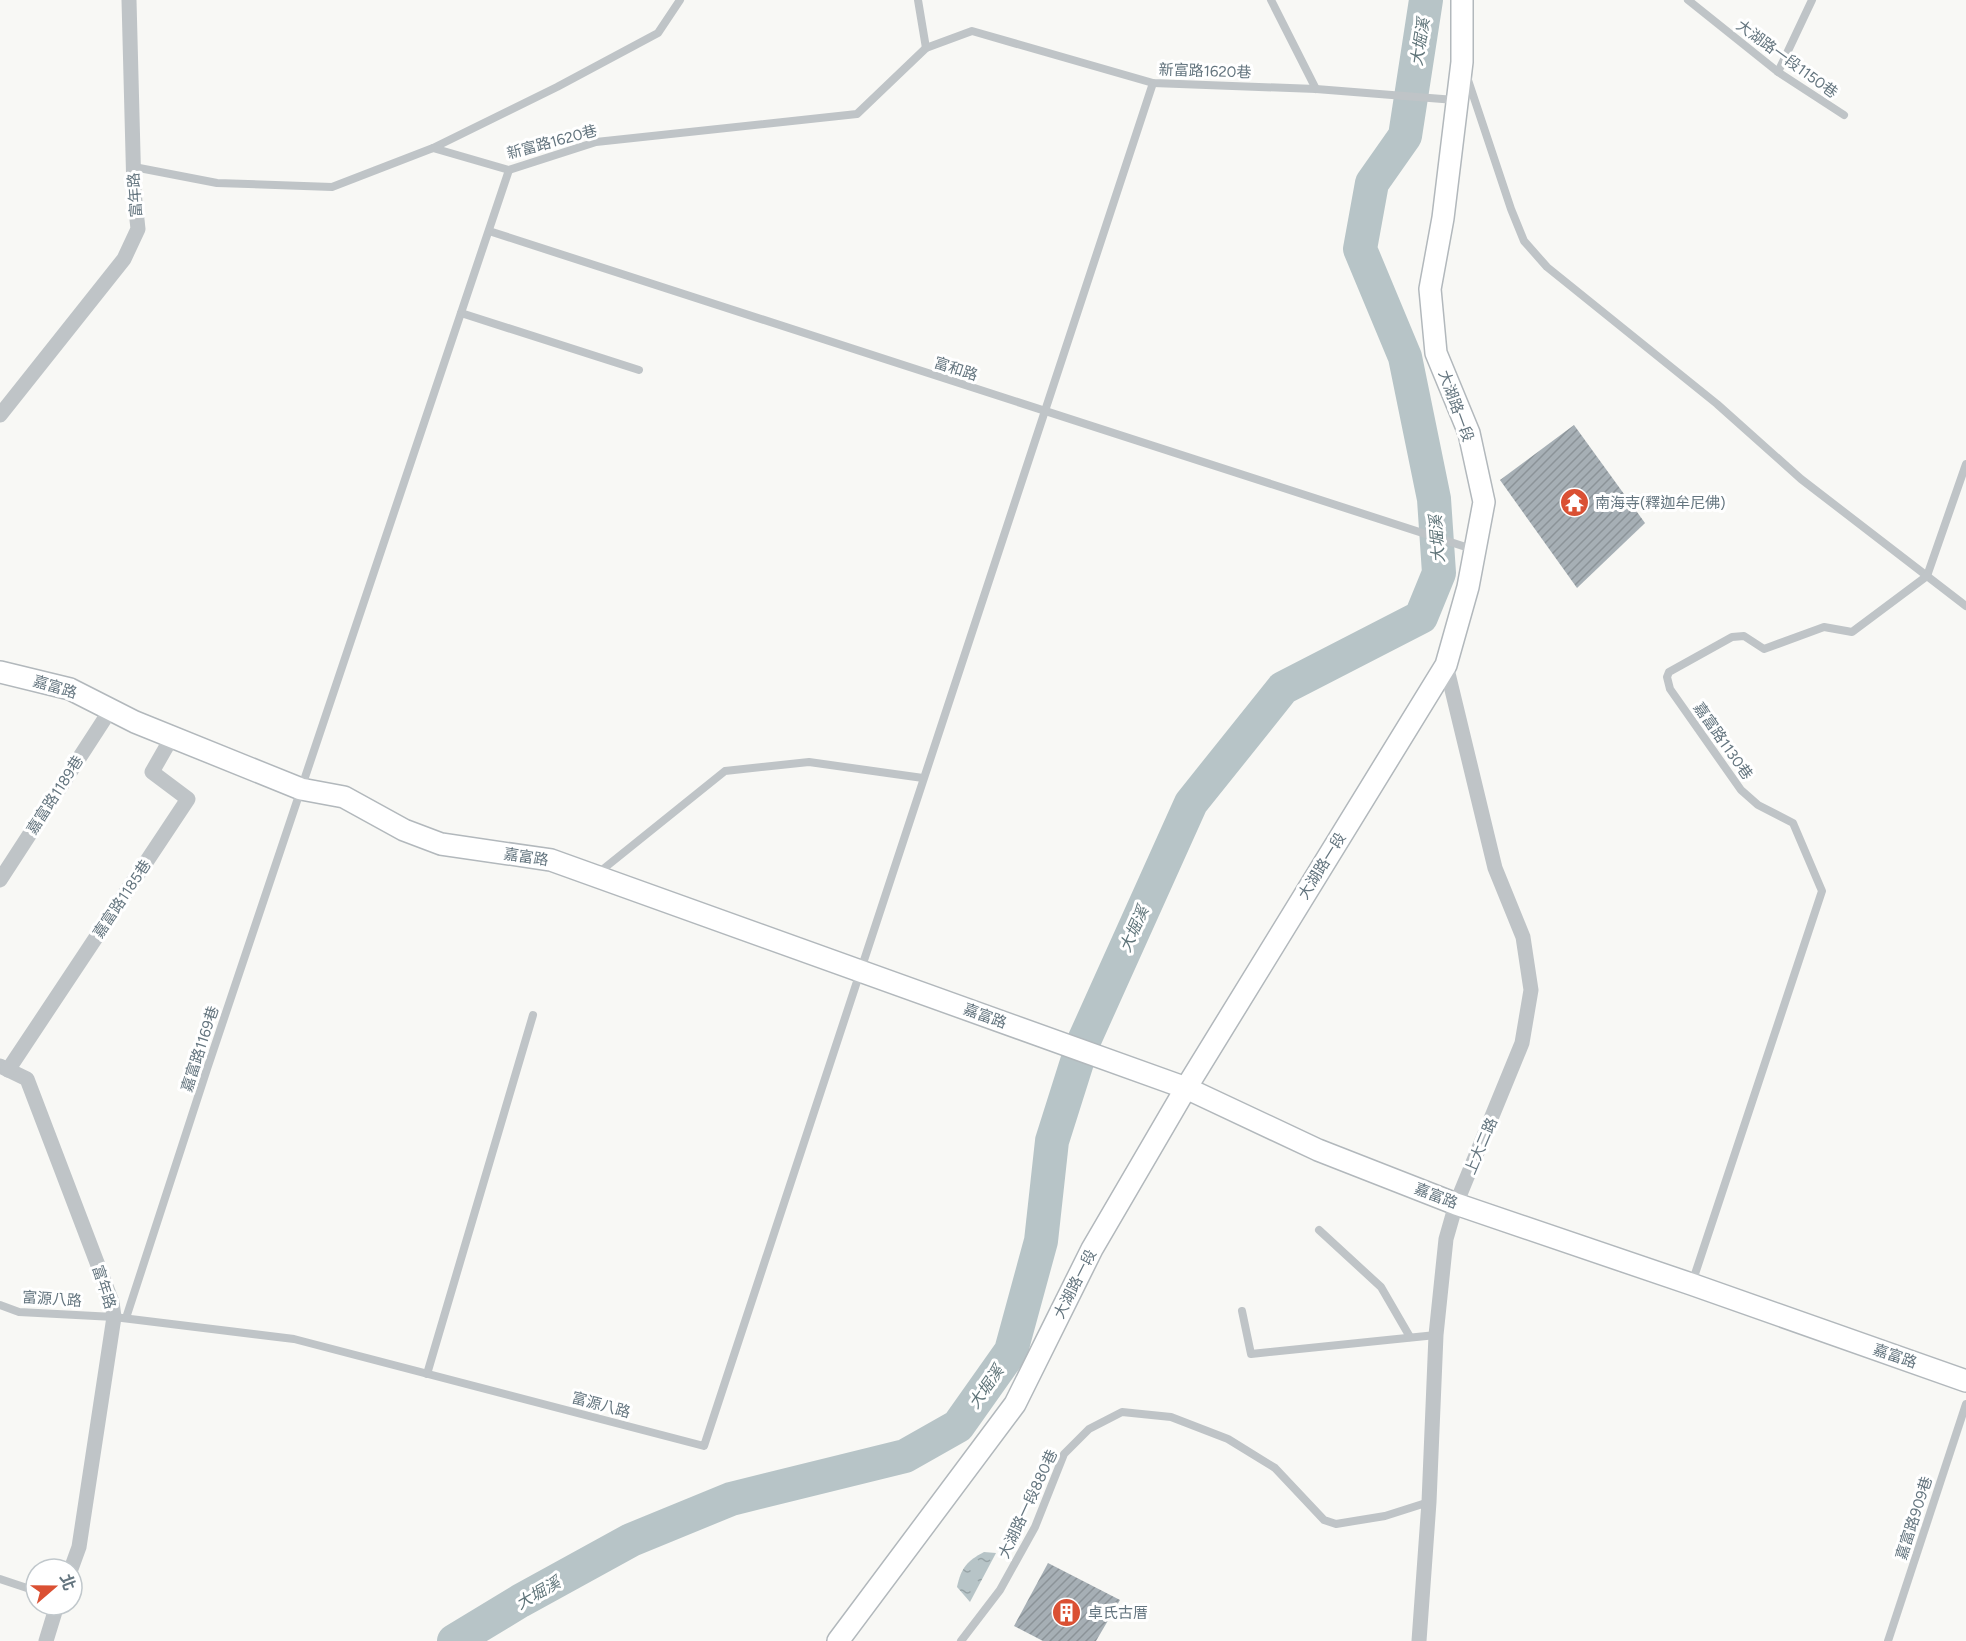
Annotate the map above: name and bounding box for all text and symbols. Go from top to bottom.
water label: 大堀溪 [1407,15,1433,67]
street label: 大湖路一段1150巷 [1733,16,1841,102]
street label: 新富路1620巷 [1158,60,1252,82]
street label: 新富路1620巷 [505,121,599,163]
street label: 富年路 [124,172,146,218]
street label: 富和路 [932,353,980,385]
street label: 大湖路一段 [1435,368,1477,444]
temple icon: 南海寺(釋迦牟尼佛) [1558,487,1590,519]
place label: 南海寺(釋迦牟尼佛) [1595,494,1726,512]
water label: 大堀溪 [1426,512,1448,564]
street label: 嘉富路 [31,672,79,702]
street label: 嘉富路1130巷 [1690,699,1756,783]
street label: 嘉富路1189巷 [23,752,87,838]
street label: 大湖路一段 [1294,829,1350,903]
street label: 嘉富路 [502,845,550,869]
street label: 嘉富路1185巷 [89,857,155,941]
water label: 大堀溪 [1116,901,1153,955]
street label: 嘉富路 [961,1000,1009,1032]
street label: 嘉富路1169巷 [178,1004,222,1094]
street label: 上大二路 [1461,1115,1501,1177]
street label: 嘉富路 [1412,1180,1460,1212]
street label: 大湖路一段 [1050,1246,1100,1322]
street label: 富年路 [88,1263,120,1311]
street label: 富源八路 [21,1288,83,1310]
street label: 嘉富路 [1871,1340,1919,1372]
water label: 大堀溪 [964,1360,1009,1412]
street label: 富源八路 [570,1389,632,1421]
street label: 大湖路一段880巷 [995,1447,1061,1561]
street label: 嘉富路909巷 [1892,1474,1936,1562]
north arrow [24,1557,84,1617]
text: 北 [56,1571,79,1593]
water label: 大堀溪 [512,1572,565,1613]
building icon: 卓氏古厝 [1051,1597,1083,1629]
place label: 卓氏古厝 [1088,1604,1148,1622]

